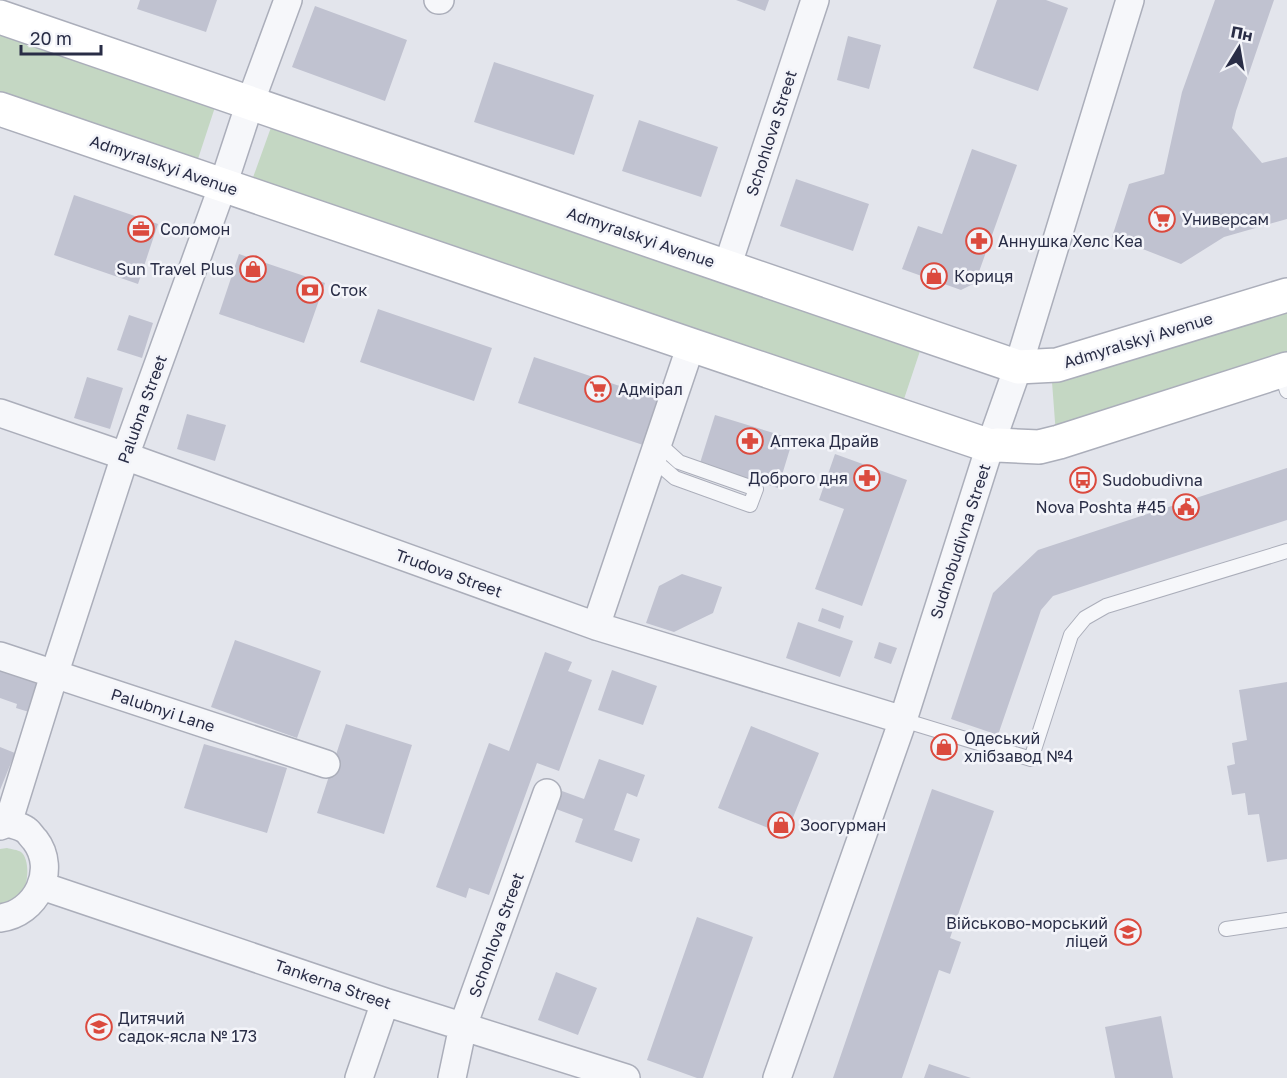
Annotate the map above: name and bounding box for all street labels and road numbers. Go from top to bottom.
street label: Schohlova Street [741,67,801,199]
street label: Admyralskyi Avenue [88,130,240,200]
street label: Admyralskyi Avenue [565,202,717,272]
street label: Admyralskyi Avenue [1061,308,1215,372]
street label: Palubna Street [113,352,171,466]
street label: Sudnobudivna Street [925,461,995,621]
street label: Trudova Street [393,544,505,602]
street label: Palubnyi Lane [108,684,218,736]
street label: Schohlova Street [464,870,528,1000]
street label: Tankerna Street [272,955,394,1013]

